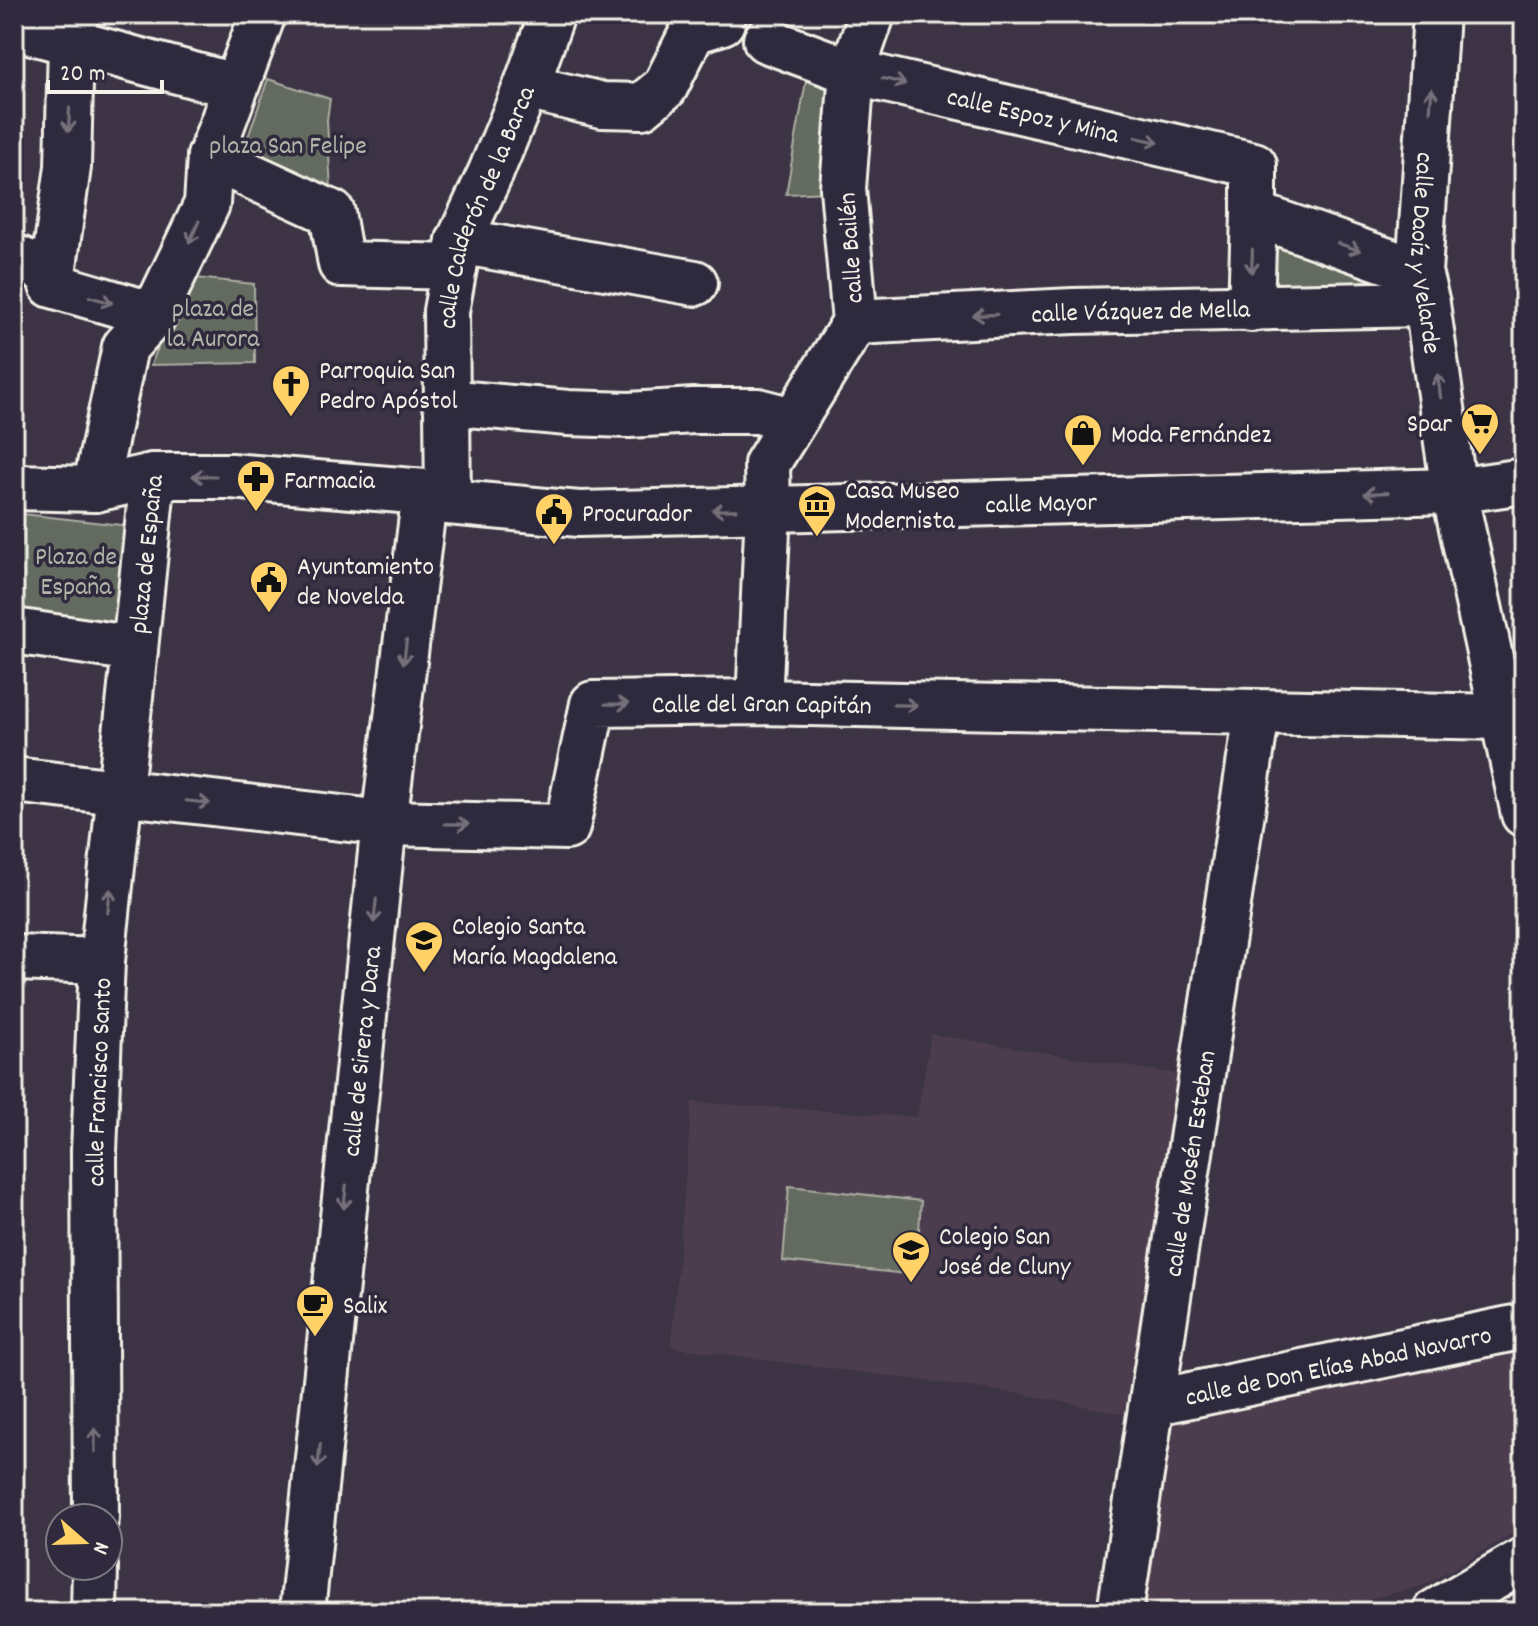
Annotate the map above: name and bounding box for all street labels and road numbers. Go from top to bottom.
street label: calle Calderón de la Barca [431,80,547,329]
street label: calle Espoz y Mina [943,80,1123,155]
street label: calle Daoíz y Velarde [1397,151,1449,356]
street label: calle Bailén [830,191,875,304]
street label: calle Vázquez de Mella [1031,292,1251,335]
street label: plaza de España [122,472,175,635]
street label: calle Mayor [985,485,1098,525]
street label: Calle del Gran Capitán [651,687,872,726]
street label: calle de Sirera y Dara [334,944,393,1158]
street label: calle Francisco Santo [79,977,123,1187]
street label: calle de Mosén Esteban [1156,1048,1227,1279]
street label: calle de Don Elías Abad Navarro [1182,1318,1495,1418]

